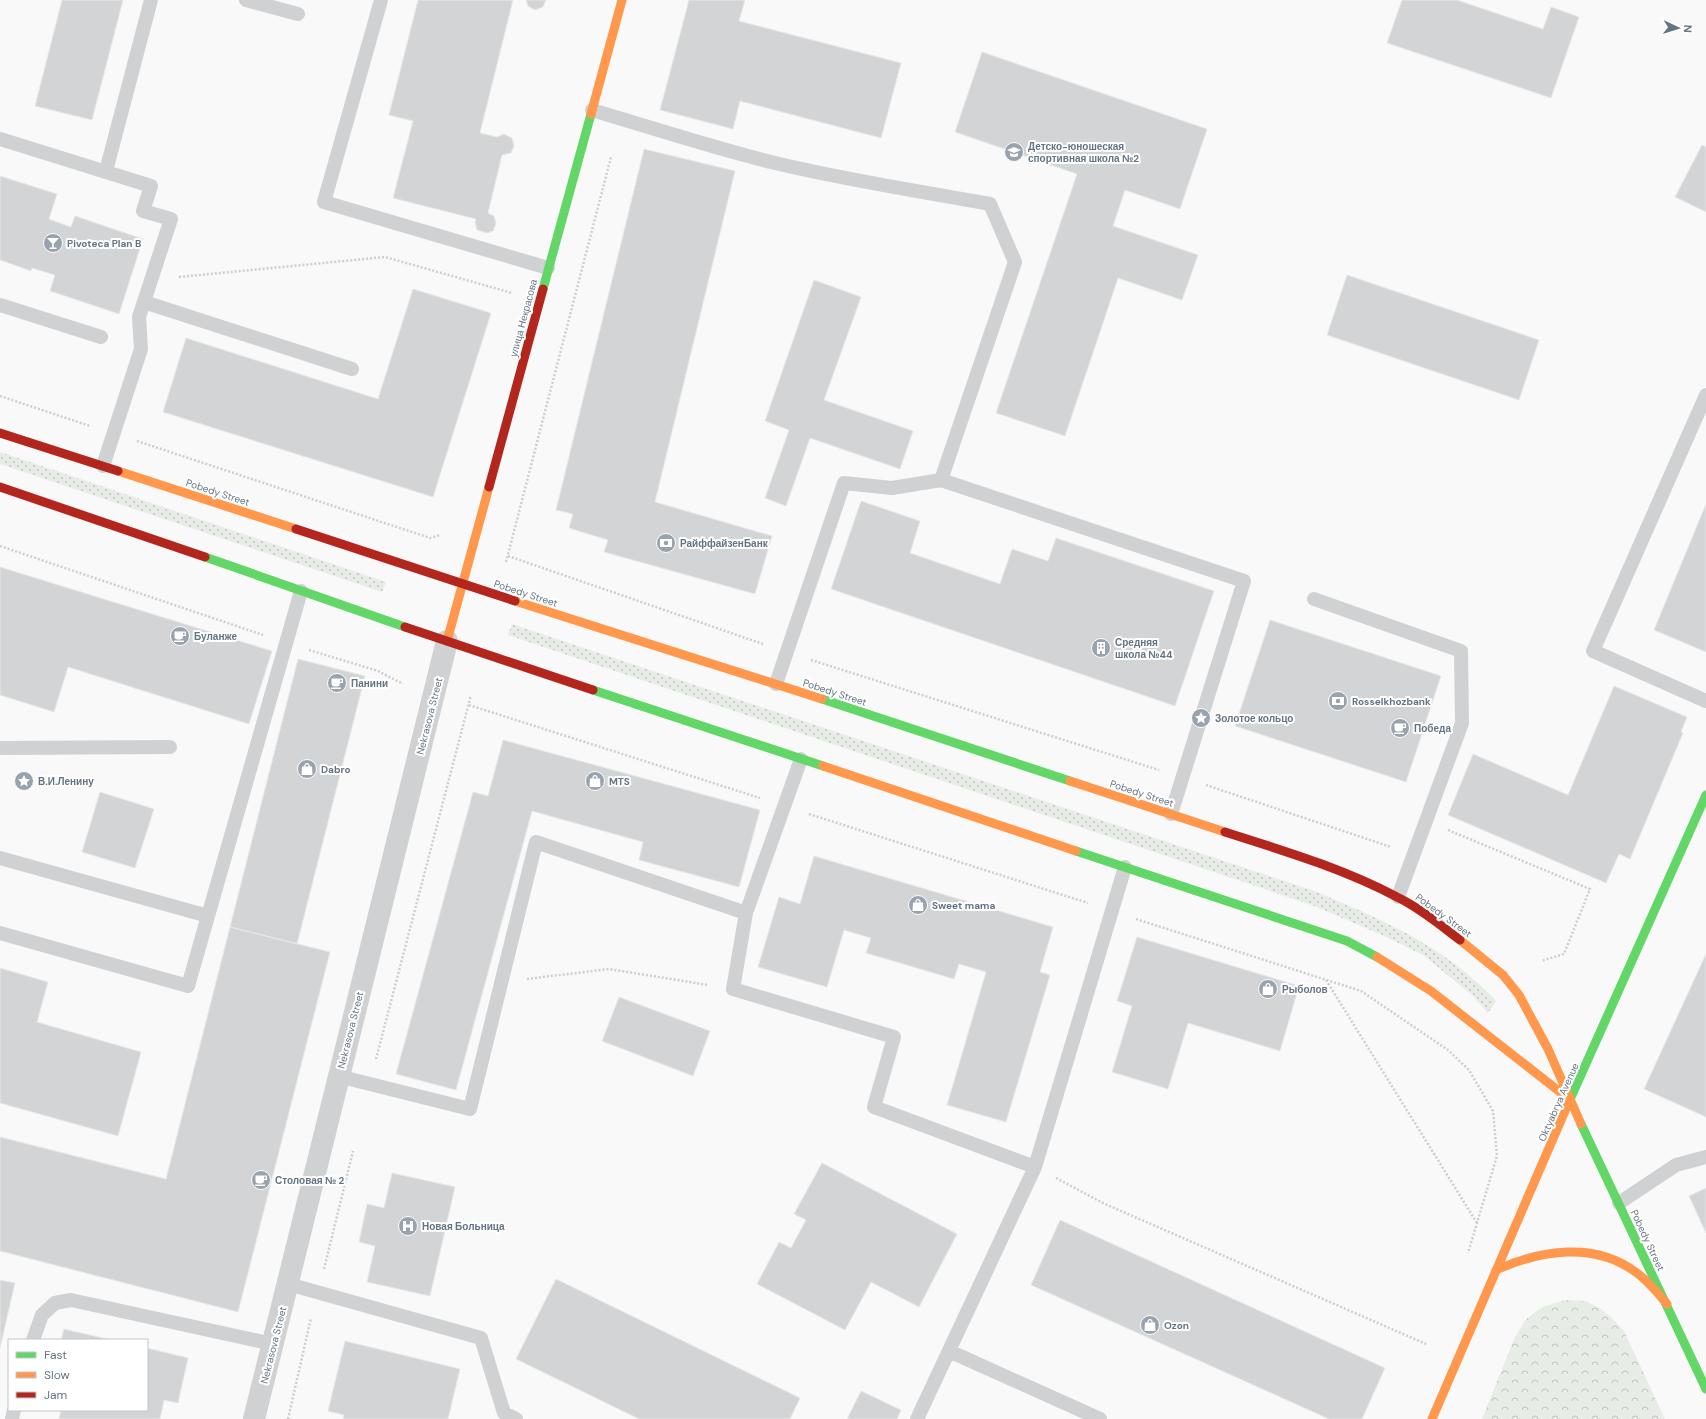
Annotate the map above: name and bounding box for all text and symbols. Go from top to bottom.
north arrow [1658,8,1698,48]
text: N [1681,24,1695,33]
place label: Детско-юношеская спортивная школа №2 [1028,140,1139,165]
school or university icon: Детско-юношеская спортивная школа №2 [1003,141,1025,163]
bar icon: Pivoteca Plan B [42,232,64,254]
place label: Pivoteca Plan B [67,237,141,250]
street label: улица Некрасова [507,277,540,358]
street label: Pobedy Street [184,476,251,509]
bank icon: РайффайзенБанк [655,532,677,554]
place label: РайффайзенБанк [680,537,769,550]
street label: Pobedy Street [492,577,559,610]
cafe icon: Буланже [169,625,191,647]
place label: Буланже [194,630,237,643]
place label: Средняя школа №44 [1115,636,1173,661]
building icon: Средняя школа №44 [1090,637,1112,659]
cafe icon: Панини [326,672,348,694]
street label: Nekrasova Street [414,676,445,756]
street label: Pobedy Street [801,676,868,709]
place label: Панини [351,677,388,690]
bank icon: Rosselkhozbank [1327,690,1349,712]
place label: Rosselkhozbank [1352,695,1431,708]
place icon: Золотое кольцо [1190,707,1212,729]
place label: Золотое кольцо [1215,712,1293,725]
cafe icon: Победа [1389,717,1411,739]
place label: Победа [1414,722,1451,735]
shop icon: Dabro [296,758,318,780]
place label: Dabro [321,763,351,776]
place icon: В.И.Ленину [13,770,35,792]
shop icon: MTS [584,770,606,792]
place label: В.И.Ленину [38,775,94,788]
place label: MTS [609,775,630,788]
street label: Pobedy Street [1108,777,1175,810]
street label: Pobedy Street [1413,891,1474,940]
shop icon: Sweet mama [907,894,929,916]
place label: Sweet mama [932,899,995,912]
shop icon: Рыболов [1257,978,1279,1000]
place label: Рыболов [1282,983,1328,996]
street label: Nekrasova Street [335,990,366,1070]
street label: Oktyabrya Avenue [1535,1061,1582,1144]
cafe icon: Столовая № 2 [250,1169,272,1191]
place label: Столовая № 2 [275,1174,344,1187]
street label: Pobedy Street [1628,1207,1667,1273]
hospital icon: Новая Больница [397,1215,419,1237]
place label: Новая Больница [422,1220,505,1233]
street label: Nekrasova Street [258,1305,289,1385]
shop icon: Ozon [1139,1314,1161,1336]
place label: Ozon [1164,1319,1189,1332]
legend [8,1339,148,1411]
text: Fast [44,1347,67,1363]
text: Slow [44,1367,70,1383]
text: Jam [44,1387,67,1403]

